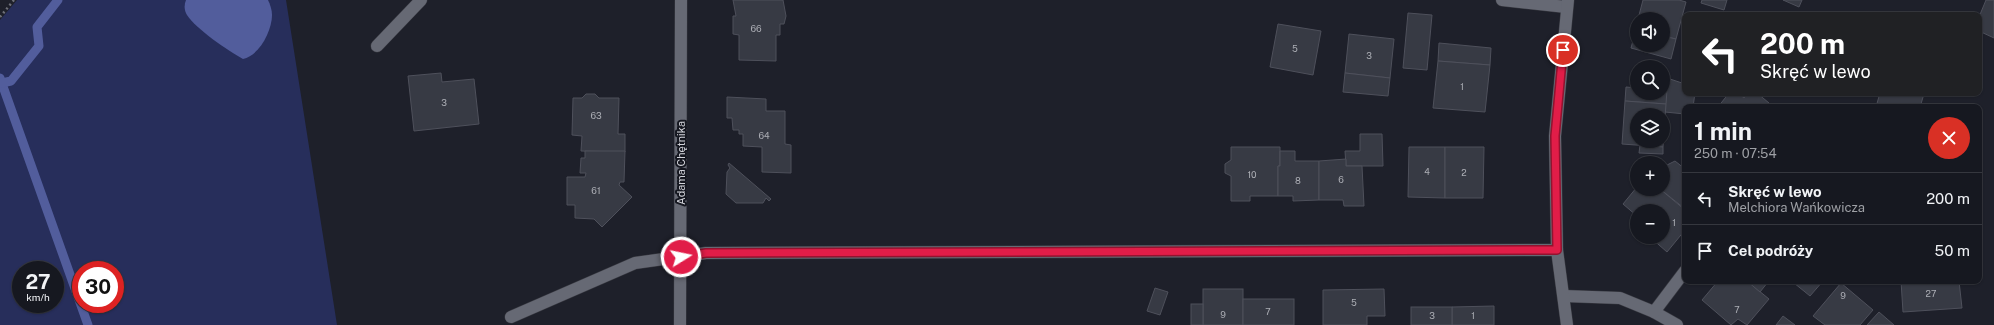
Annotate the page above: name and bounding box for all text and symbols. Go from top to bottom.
map controls [1630,12,1670,244]
button: sound [1630,12,1670,52]
house number: 66 [750,23,762,34]
text: 200 m [1760,27,1845,60]
icon: left [1694,28,1746,80]
pin [1546,33,1580,67]
icon: arrive [1552,39,1574,61]
house number: 5 [1292,43,1298,54]
house number: 3 [1366,50,1372,61]
button: search [1630,60,1670,100]
text: Skręć w lewo [1760,61,1871,82]
house number: 1 [1460,81,1464,92]
house number: 3 [441,97,447,108]
button: layers [1630,108,1670,148]
house number: 63 [590,110,602,121]
text: 1 min [1694,117,1752,145]
button: close [1928,117,1970,159]
street label: Adama Chętnika [675,121,687,205]
house number: 64 [758,130,770,141]
text: 250 m · 07:54 [1694,146,1777,161]
button: + [1630,156,1670,196]
house number: 4 [1424,166,1430,177]
house number: 2 [1461,167,1467,178]
house number: 10 [1247,169,1257,180]
house number: 6 [1338,174,1344,185]
house number: 8 [1295,175,1301,186]
text: Skręć w lewo [1728,183,1822,200]
house number: 61 [591,185,601,196]
icon: left [1694,188,1716,210]
text: 200 m [1926,190,1970,207]
text: Melchiora Wańkowicza [1728,200,1865,215]
button: − [1630,204,1670,244]
house number: 1 [1672,217,1676,228]
position arrow [660,236,702,278]
icon: arrive [1694,240,1716,262]
text: Cel podróży [1728,242,1813,259]
text: 50 m [1935,242,1970,259]
speed limit sign: 30 [72,261,124,313]
text: 27 [25,270,51,294]
house number: 27 [1926,288,1936,299]
house number: 9 [1840,290,1846,301]
text: km/h [26,291,50,303]
house number: 5 [1351,297,1357,308]
house number: 7 [1734,304,1740,315]
house number: 7 [1265,306,1271,317]
house number: 9 [1220,309,1226,320]
house number: 3 [1429,310,1435,321]
house number: 1 [1471,310,1475,321]

